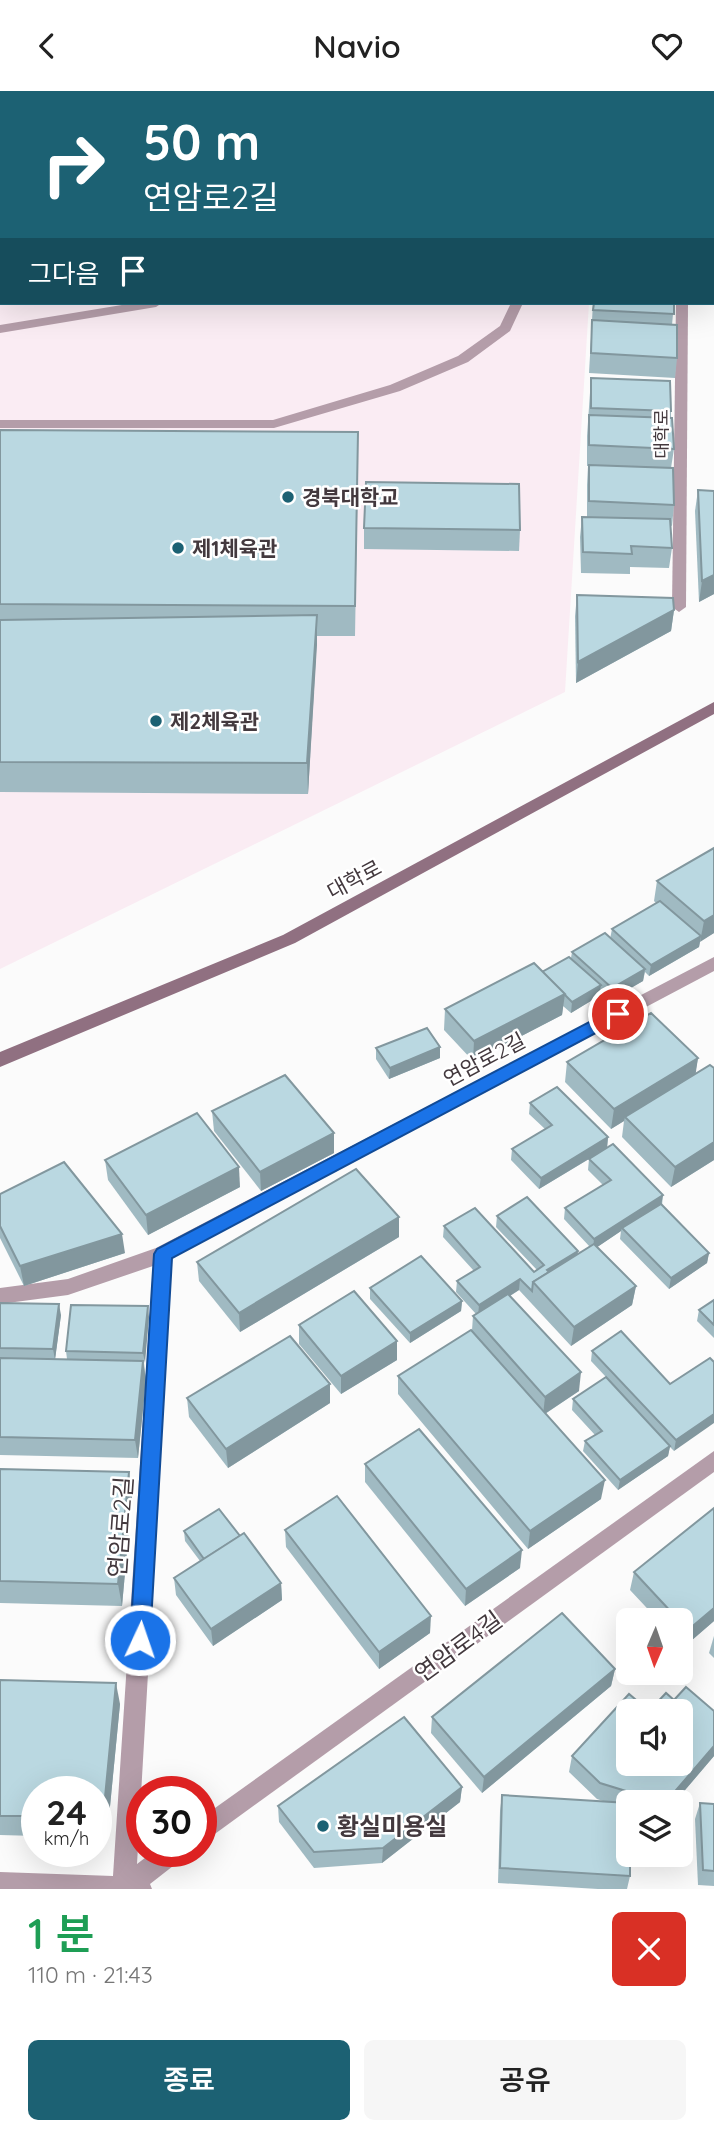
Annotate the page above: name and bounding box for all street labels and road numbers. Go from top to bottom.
street label: 대학로 [650,409,673,459]
street label: 대학로 [322,854,386,904]
street label: 연암로2길 [439,1027,529,1091]
street label: 연암로2길 [101,1475,139,1579]
street label: 연암로4길 [408,1604,508,1688]

